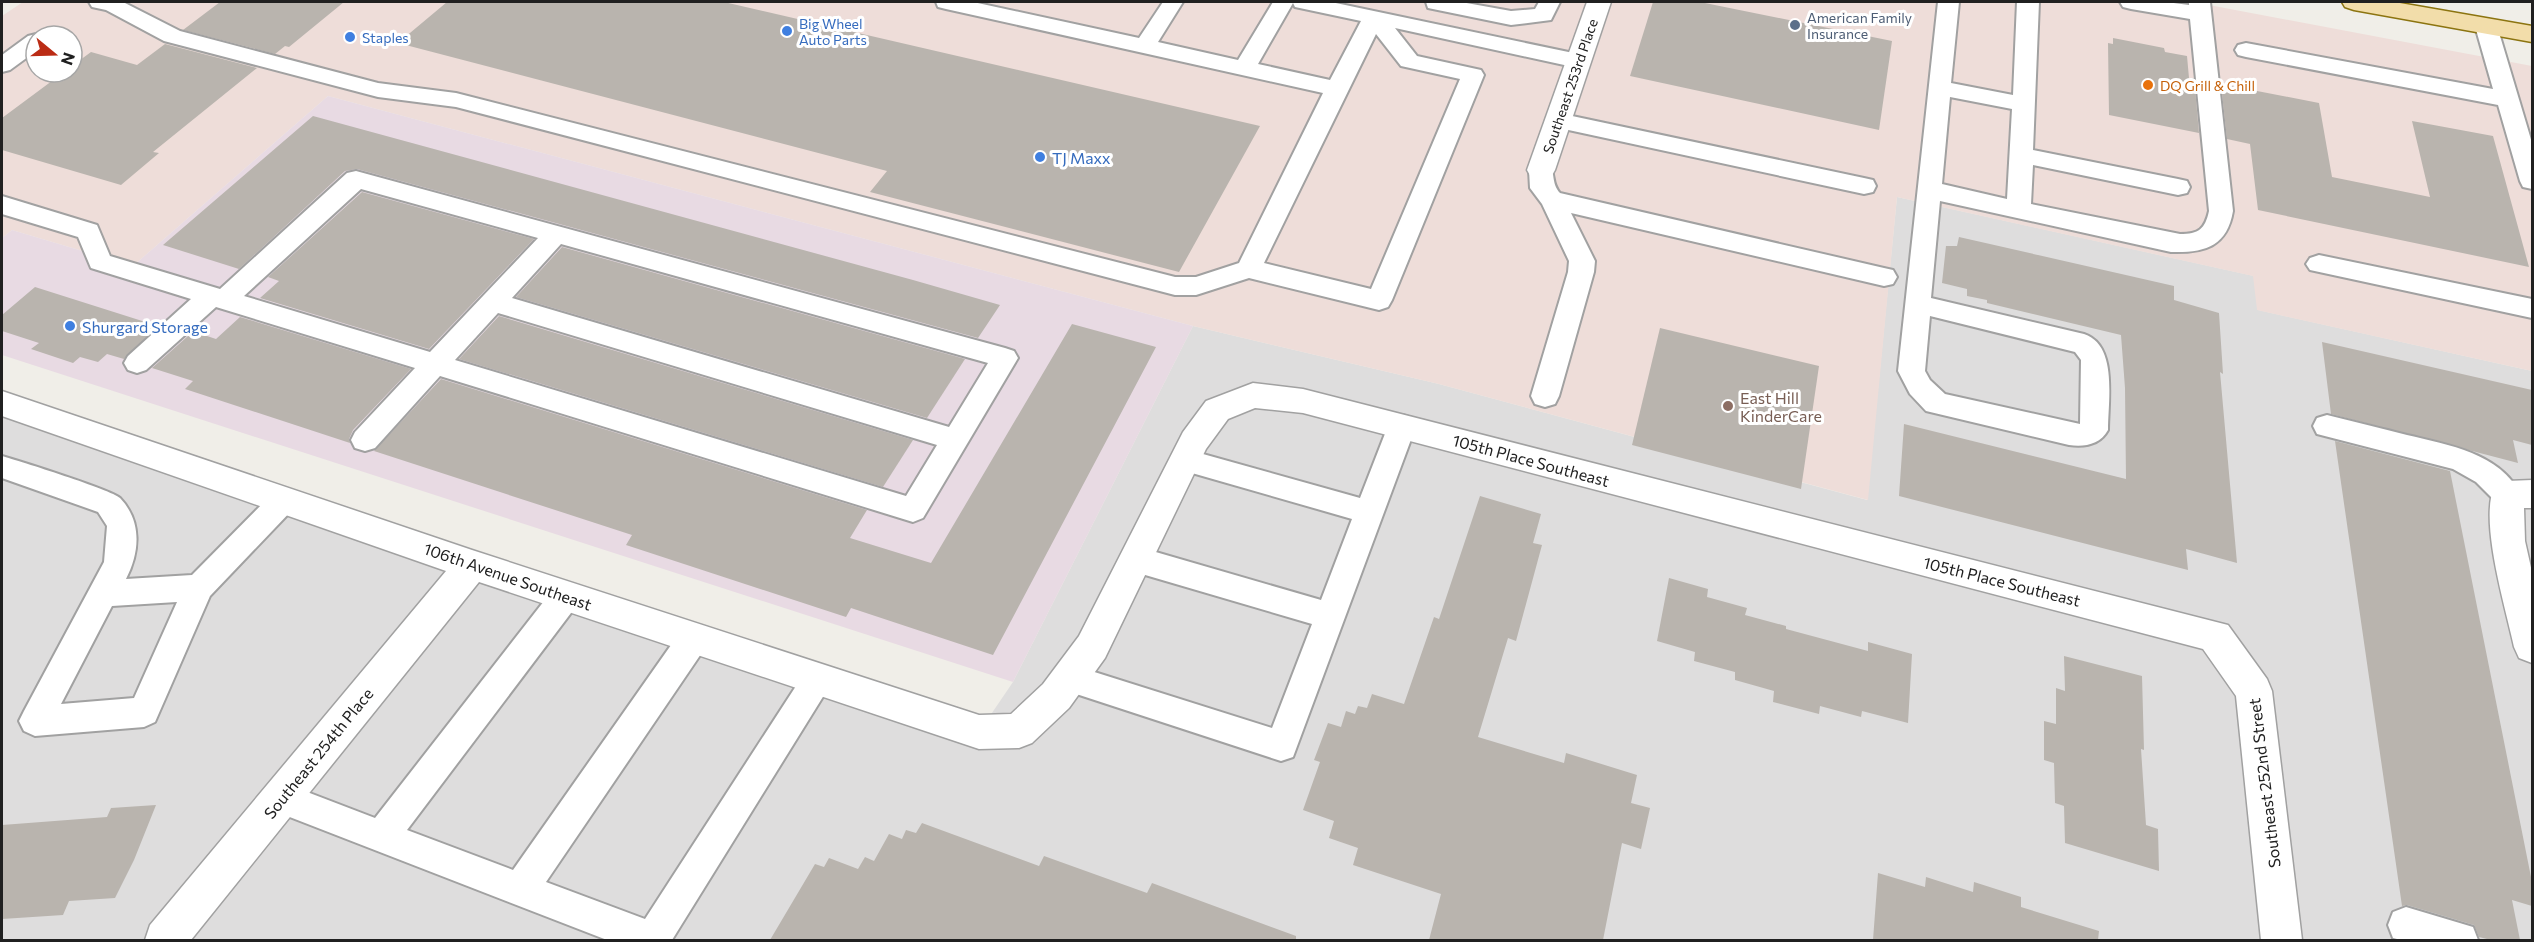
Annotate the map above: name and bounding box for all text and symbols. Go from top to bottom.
place label: American Family Insurance [1807,9,1912,42]
place label: Big Wheel Auto Parts [799,15,867,48]
street label: Southeast 253rd Place [1539,16,1601,156]
marker: American Family Insurance [1788,18,1802,32]
north arrow [24,24,84,84]
marker: Big Wheel Auto Parts [780,24,794,38]
place label: Staples [362,29,409,46]
marker: Staples [343,30,357,44]
text: N [58,50,80,68]
place label: DQ Grill & Chill [2160,77,2255,94]
marker: DQ Grill & Chill [2141,78,2155,92]
place label: TJ Maxx [1052,148,1111,167]
marker: TJ Maxx [1033,150,1047,164]
place label: Shurgard Storage [82,317,208,336]
marker: Shurgard Storage [63,319,77,333]
place label: East Hill KinderCare [1740,388,1822,425]
marker: East Hill KinderCare [1721,399,1735,413]
street label: 105th Place Southeast [1451,430,1612,490]
street label: 106th Avenue Southeast [422,538,595,614]
street label: 105th Place Southeast [1921,552,2083,610]
street label: Southeast 254th Place [259,684,377,822]
street label: Southeast 252nd Street [2244,697,2284,869]

